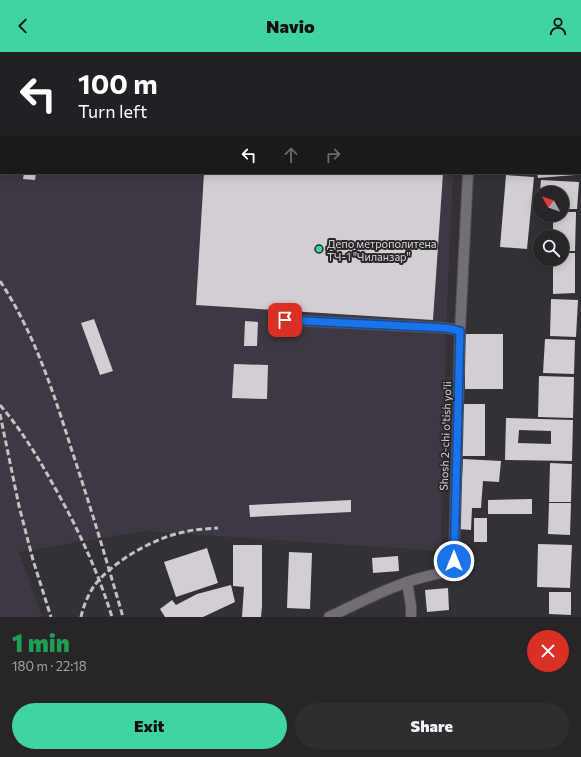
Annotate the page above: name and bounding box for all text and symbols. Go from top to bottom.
icon: back [12,15,34,37]
text: Navio [266,15,315,37]
icon: person [547,15,569,37]
text: 100 m [78,66,158,100]
icon: left [12,68,64,120]
text: Turn left [78,100,147,122]
icon: left [238,144,260,166]
icon: ahead [280,144,302,166]
icon: right [322,144,344,166]
north arrow [533,186,569,222]
map controls [533,186,569,266]
button: search [533,230,569,266]
place label: Депо метрополитена ТЧ-1 "Чиланзар" [327,237,436,263]
marker: Депо метрополитена ТЧ-1 "Чиланзар" [314,244,324,254]
pin [268,303,302,337]
icon: arrive [274,309,296,331]
street label: Shosh 2-chi o'tish yo'li [437,381,453,491]
position arrow [433,540,475,582]
text: 1 min [12,628,70,657]
button: close [527,630,569,672]
text: 180 m · 22:18 [12,658,87,674]
button: Exit [12,703,287,749]
button: Share [295,703,569,749]

